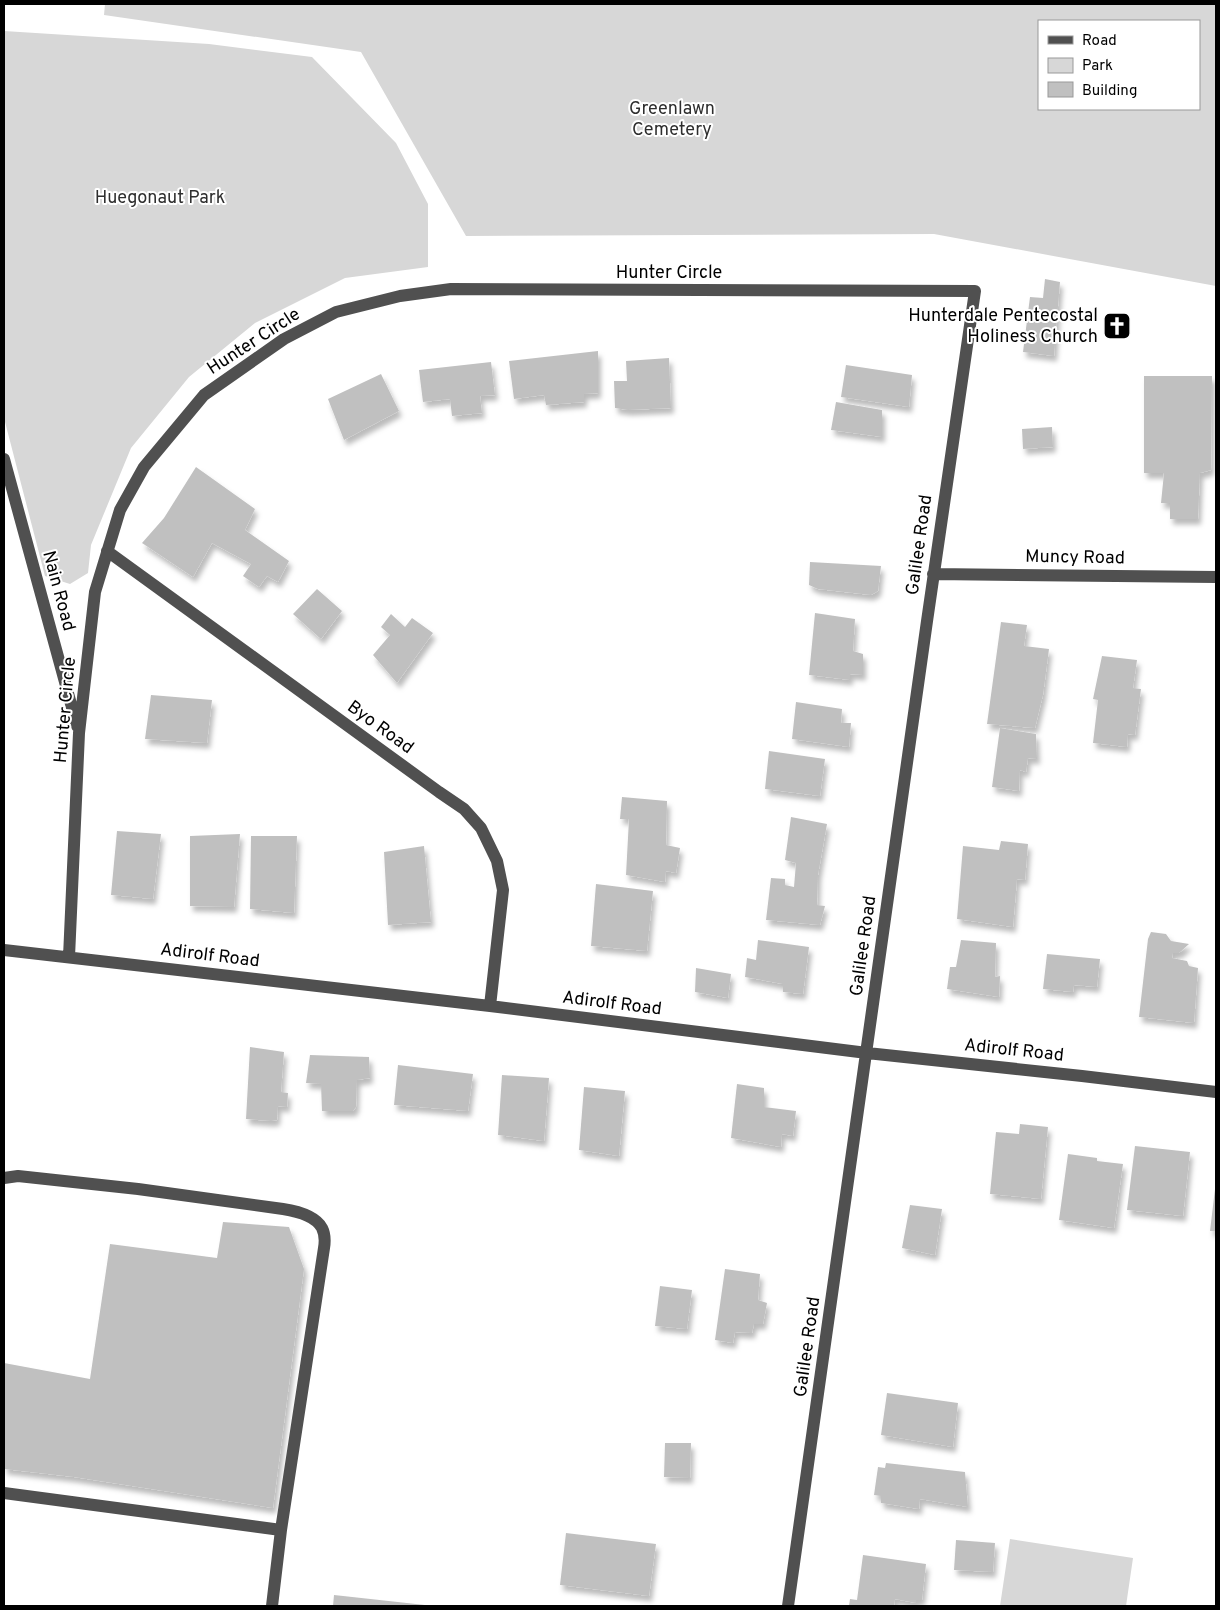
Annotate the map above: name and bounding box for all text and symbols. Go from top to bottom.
legend [1038,20,1200,110]
text: Road [1082,32,1117,51]
text: Park [1082,57,1113,76]
text: Building [1082,82,1137,101]
park label: Greenlawn Cemetery [629,98,715,142]
park label: Huegonaut Park [95,187,225,210]
street label: Hunter Circle [616,262,722,285]
street label: Hunter Circle [203,303,305,381]
place label: Hunterdale Pentecostal Holiness Church [908,305,1098,349]
church icon: Hunterdale Pentecostal Holiness Church [1102,311,1132,341]
street label: Galilee Road [902,493,938,597]
street label: Muncy Road [1025,546,1125,570]
street label: Nain Road [36,548,80,634]
street label: Hunter Circle [50,656,82,764]
street label: Byo Road [342,696,418,760]
street label: Galilee Road [846,894,882,998]
street label: Adirolf Road [159,938,261,974]
street label: Adirolf Road [561,986,663,1022]
street label: Adirolf Road [963,1034,1065,1068]
street label: Galilee Road [790,1295,826,1399]

